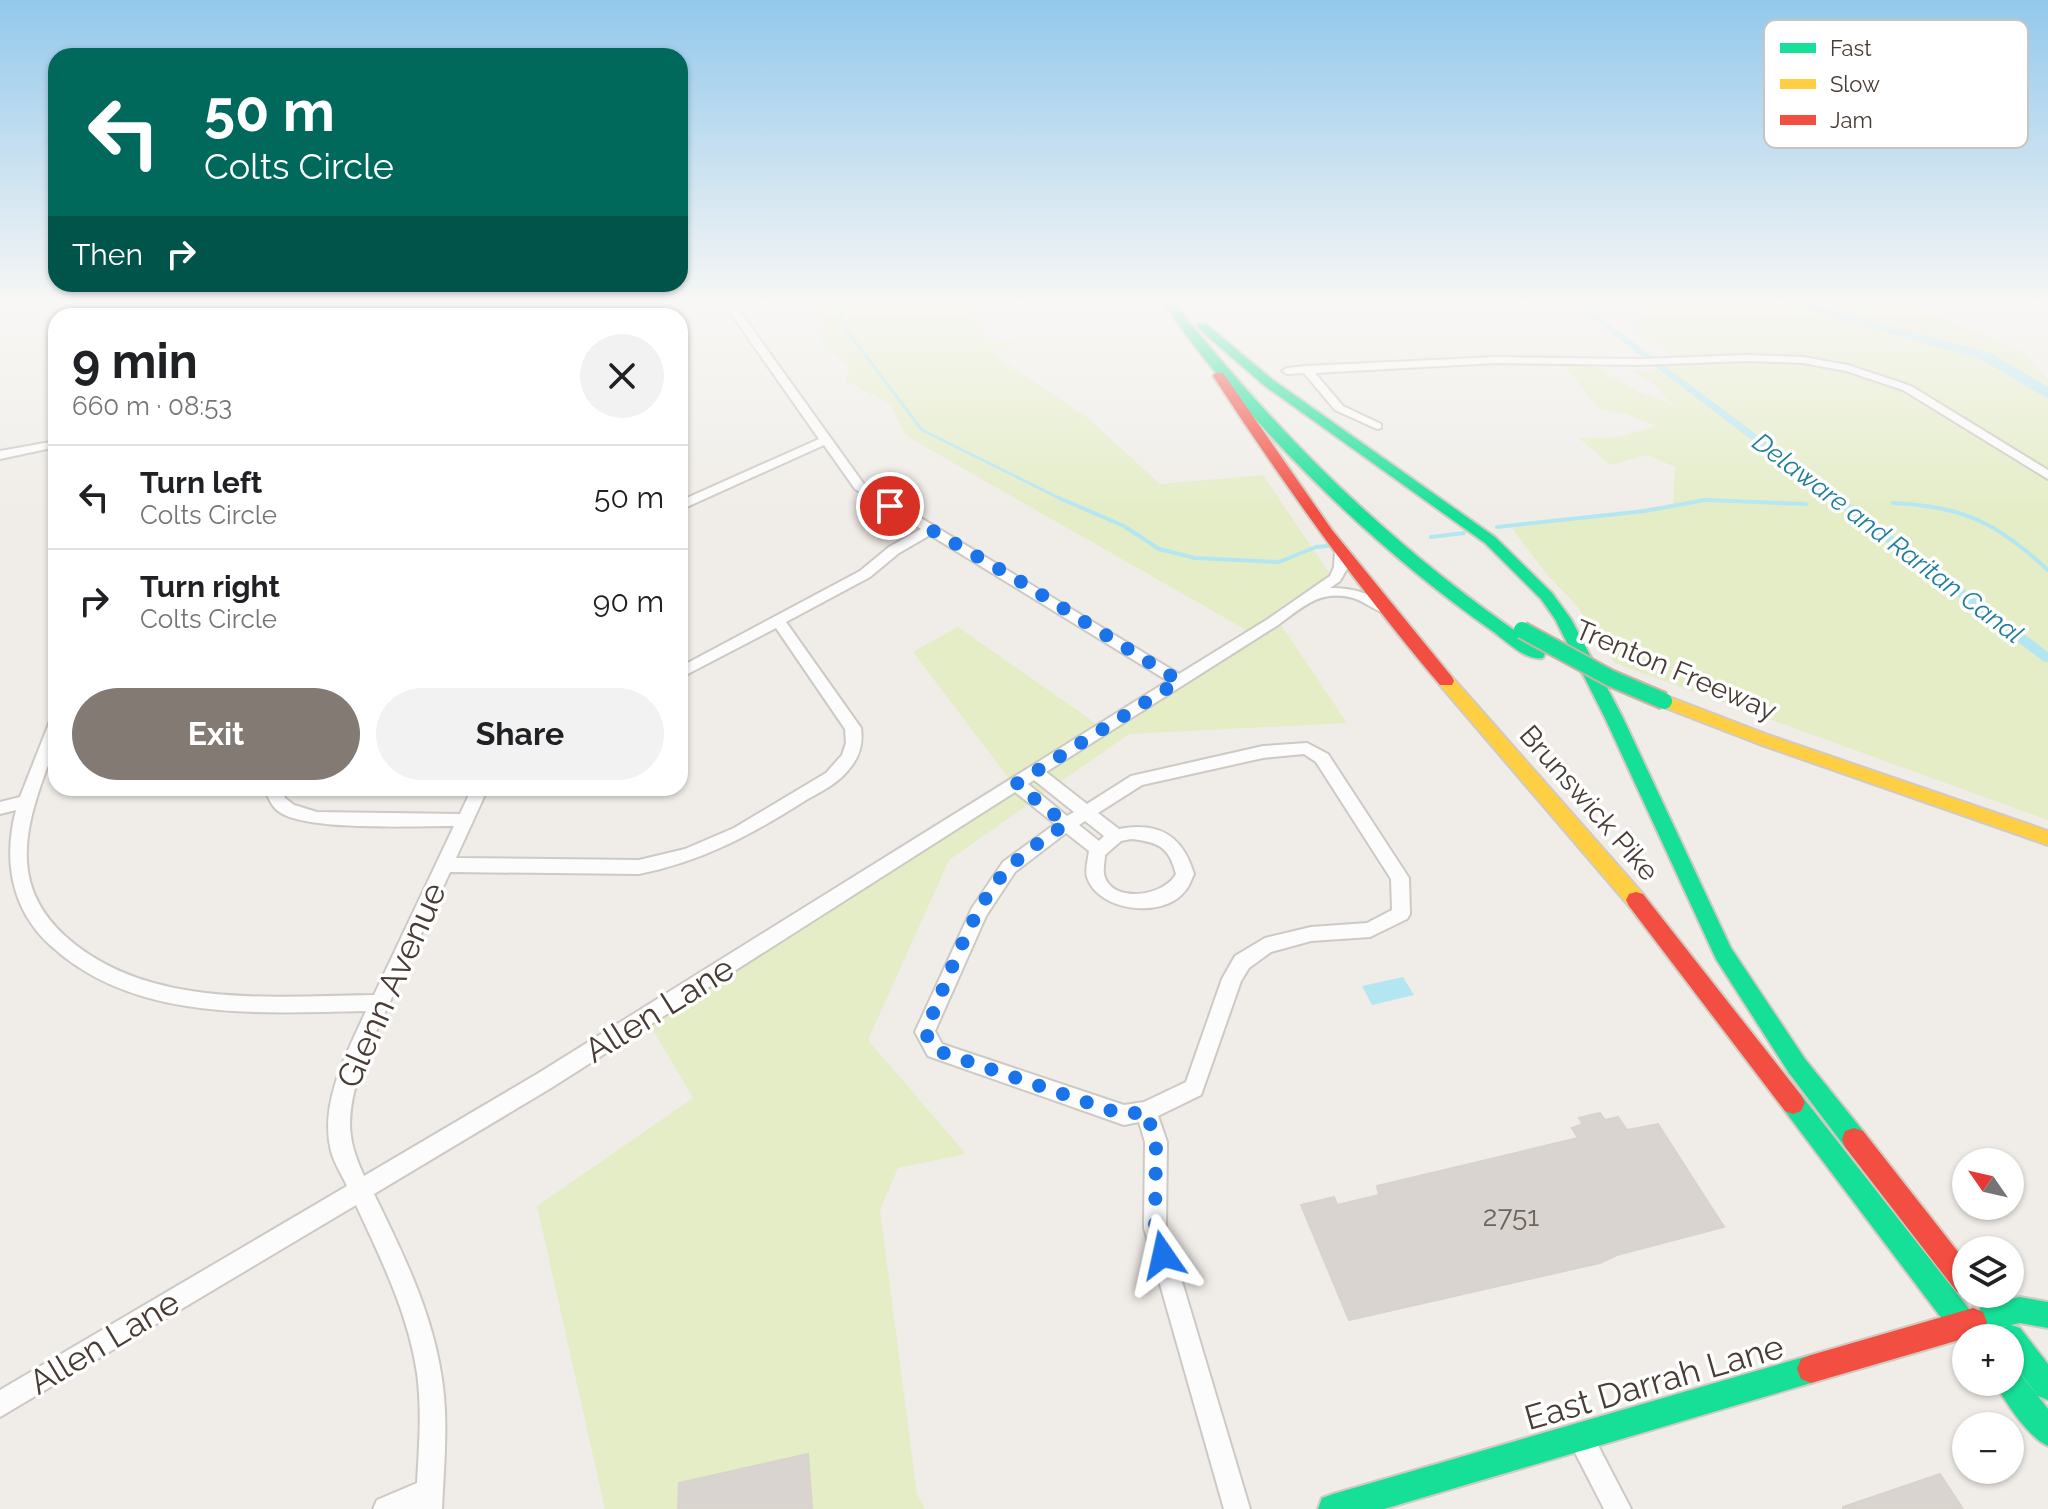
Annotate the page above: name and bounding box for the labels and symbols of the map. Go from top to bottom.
legend [1764,20,2028,148]
text: Fast [1830,35,1872,61]
text: Slow [1830,71,1880,97]
text: Jam [1830,107,1873,133]
water label: Delaware and Raritan Canal [1747,427,2029,649]
pin [856,472,924,540]
street label: Trenton Freeway [1570,613,1782,727]
street label: Brunswick Pike [1513,719,1665,887]
street label: Glenn Avenue [328,876,454,1094]
street label: Allen Lane [577,948,741,1070]
north arrow [1952,1148,2024,1220]
house number: 2751 [1483,1200,1539,1233]
position arrow [1121,1213,1205,1297]
street label: Allen Lane [22,1282,186,1402]
street label: East Darrah Lane [1520,1326,1788,1438]

